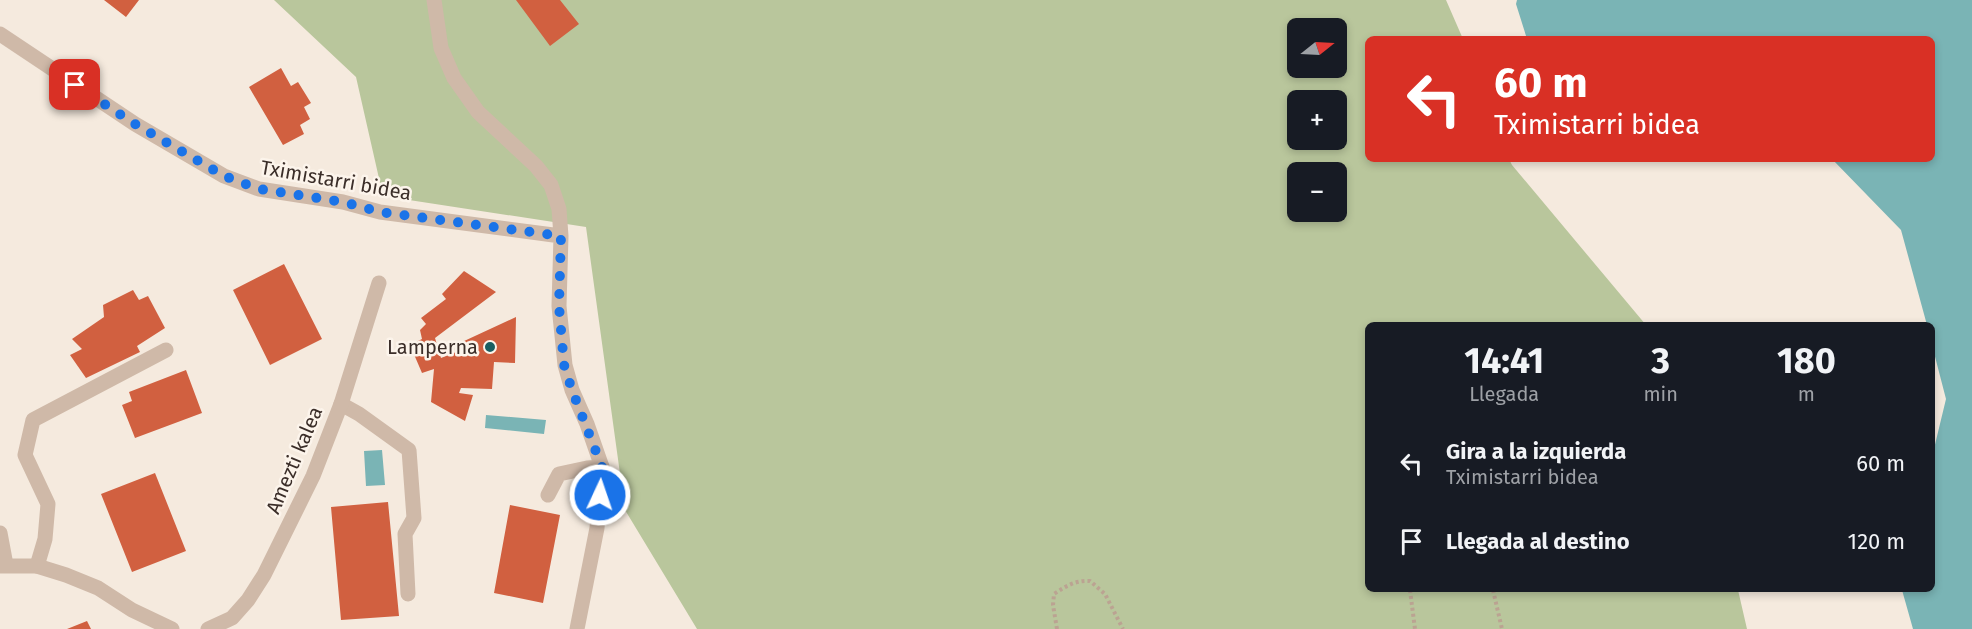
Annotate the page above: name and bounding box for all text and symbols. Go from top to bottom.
north arrow [1287,18,1347,78]
map controls [1287,18,1347,222]
text: 60 m [1494,58,1588,108]
pin [49,59,100,110]
icon: left [1395,60,1473,138]
icon: arrive [58,68,91,101]
button: + [1287,90,1347,150]
text: Tximistarri bidea [1494,109,1700,141]
street label: Tximistarri bidea [259,155,413,205]
button: − [1287,162,1347,222]
place label: Lamperna [387,335,478,359]
text: 14:41 [1464,339,1544,383]
text: 3 [1651,339,1670,383]
text: 180 [1777,339,1836,383]
marker: Lamperna [483,340,497,354]
text: Llegada [1469,382,1539,406]
text: min [1643,382,1678,406]
text: m [1798,382,1815,406]
street label: Amezti kalea [261,403,327,517]
text: Gira a la izquierda [1446,438,1626,465]
icon: left [1395,447,1428,480]
text: 60 m [1856,450,1905,477]
position arrow [568,463,632,527]
text: Tximistarri bidea [1446,465,1599,489]
icon: arrive [1395,525,1428,558]
text: Llegada al destino [1446,528,1630,555]
text: 120 m [1848,528,1905,555]

